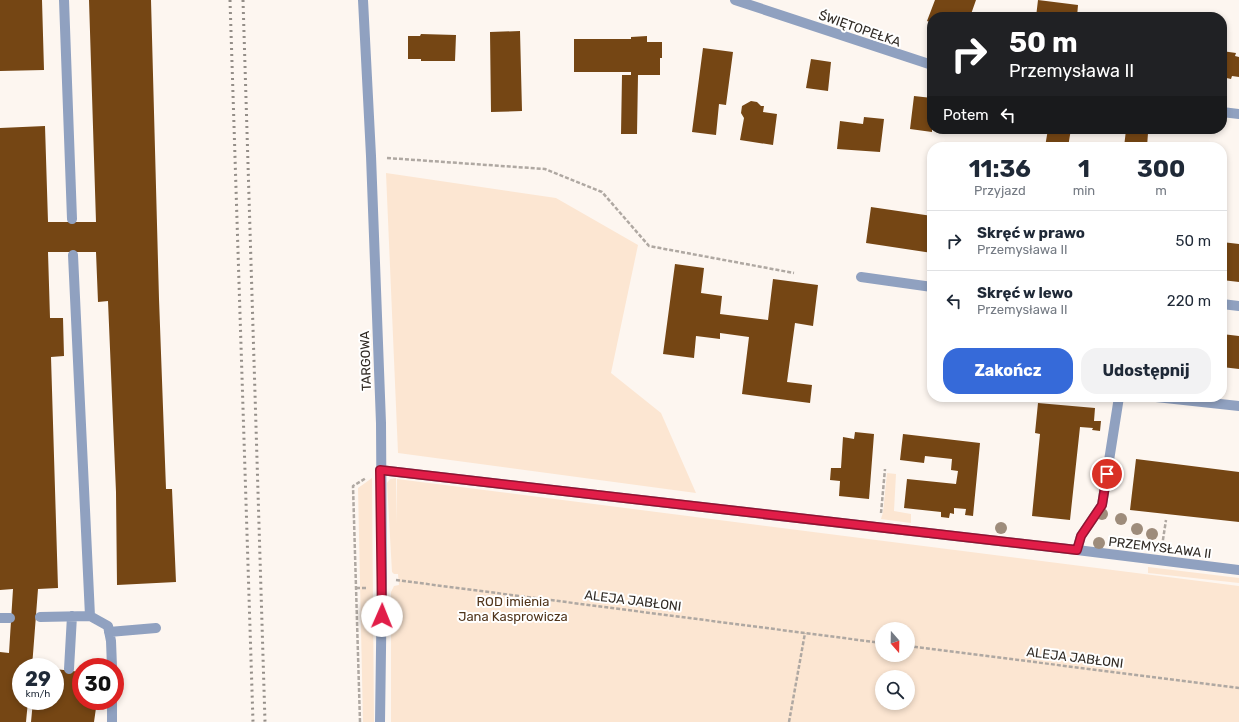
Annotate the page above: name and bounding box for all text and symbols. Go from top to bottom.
street label: ŚWIĘTOPEŁKA [817,7,903,50]
text: 50 m [1009,26,1078,59]
icon: right [943,28,995,80]
text: Przemysława II [1009,60,1134,82]
icon: left [997,104,1019,126]
text: Potem [943,106,989,124]
text: 11:36 [969,155,1031,183]
text: 1 [1078,155,1090,183]
text: 300 [1137,155,1185,183]
text: Przyjazd [974,183,1026,198]
text: min [1073,183,1095,198]
text: m [1155,183,1167,198]
text: Skręć w prawo [977,224,1085,242]
icon: right [943,230,965,252]
text: 50 m [1176,232,1211,250]
text: Przemysława II [977,242,1067,257]
text: Skręć w lewo [977,284,1073,302]
icon: left [943,290,965,312]
text: 220 m [1167,292,1211,310]
text: Przemysława II [977,302,1067,317]
street label: TARGOWA [357,330,374,391]
button: Zakończ [943,348,1073,394]
button: Udostępnij [1081,348,1211,394]
pin [1090,457,1124,491]
icon: arrive [1096,463,1118,485]
street label: PRZEMYSŁAWA II [1108,534,1212,561]
street label: ALEJA JABŁONI [584,587,682,614]
park label: ROD imienia Jana Kasprowicza [458,594,568,624]
position arrow [361,595,403,637]
north arrow [875,622,915,662]
map controls [875,622,915,710]
street label: ALEJA JABŁONI [1026,644,1124,671]
speed limit sign: 30 [72,658,124,710]
text: 29 [25,667,51,691]
button: search [875,670,915,710]
text: km/h [26,688,50,700]

